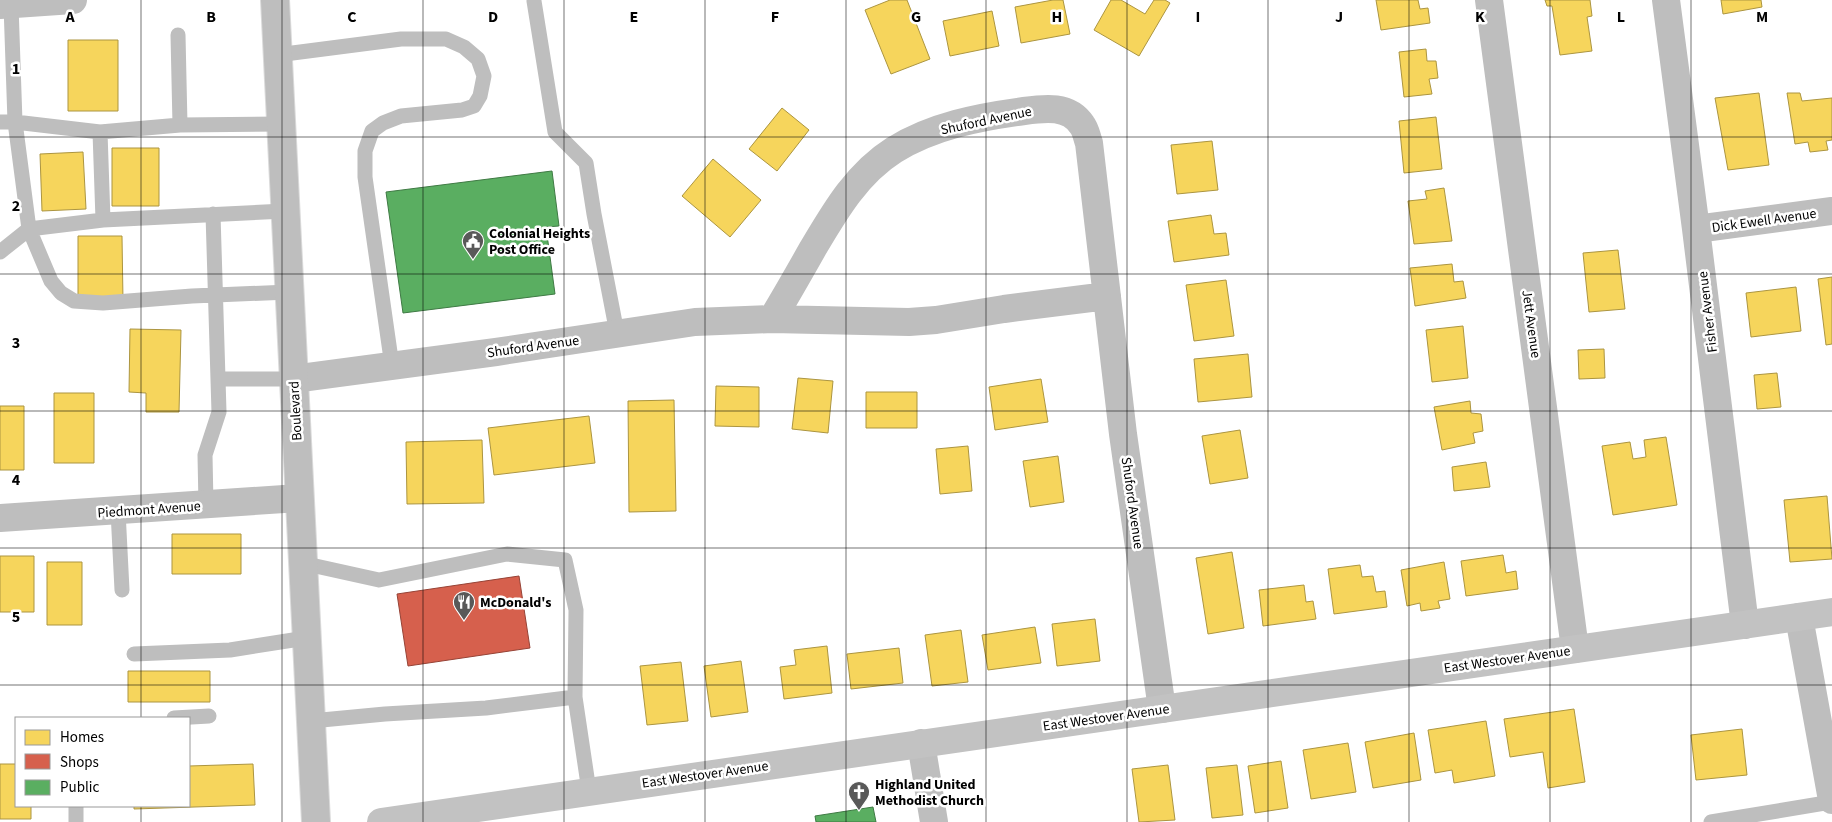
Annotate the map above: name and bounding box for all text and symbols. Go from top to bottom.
text: A [64,6,75,28]
text: B [206,6,216,28]
text: C [347,6,357,28]
text: D [488,6,498,28]
text: E [630,6,638,28]
text: F [771,6,779,28]
text: G [911,6,921,28]
text: H [1052,6,1062,28]
text: I [1196,6,1200,28]
text: J [1335,6,1343,28]
text: K [1475,6,1485,28]
text: L [1617,6,1625,28]
text: M [1756,6,1768,28]
text: 1 [12,58,20,80]
street label: Shuford Avenue [939,102,1034,140]
text: 2 [12,195,20,217]
street label: Dick Ewell Avenue [1710,204,1818,238]
place label: Colonial Heights Post Office [489,224,590,260]
public building icon: Colonial Heights Post Office [461,229,485,260]
street label: Fisher Avenue [1693,270,1723,354]
street label: Jett Avenue [1516,289,1546,360]
street label: Shuford Avenue [486,331,580,363]
text: 3 [12,332,20,354]
street label: Boulevard [284,381,308,441]
street label: Shuford Avenue [1116,456,1148,550]
text: 4 [12,469,21,491]
street label: Piedmont Avenue [97,496,201,524]
restaurant icon: McDonald's [452,590,476,621]
place label: McDonald's [480,593,551,613]
text: 5 [12,606,20,628]
street label: East Westover Avenue [1443,641,1572,679]
street label: East Westover Avenue [1042,699,1171,737]
legend [15,717,190,807]
text: Homes [60,727,104,748]
text: Shops [60,752,99,773]
street label: East Westover Avenue [641,756,770,794]
place label: Highland United Methodist Church [875,775,984,811]
text: Public [60,777,99,798]
church icon: Highland United Methodist Church [847,780,871,811]

